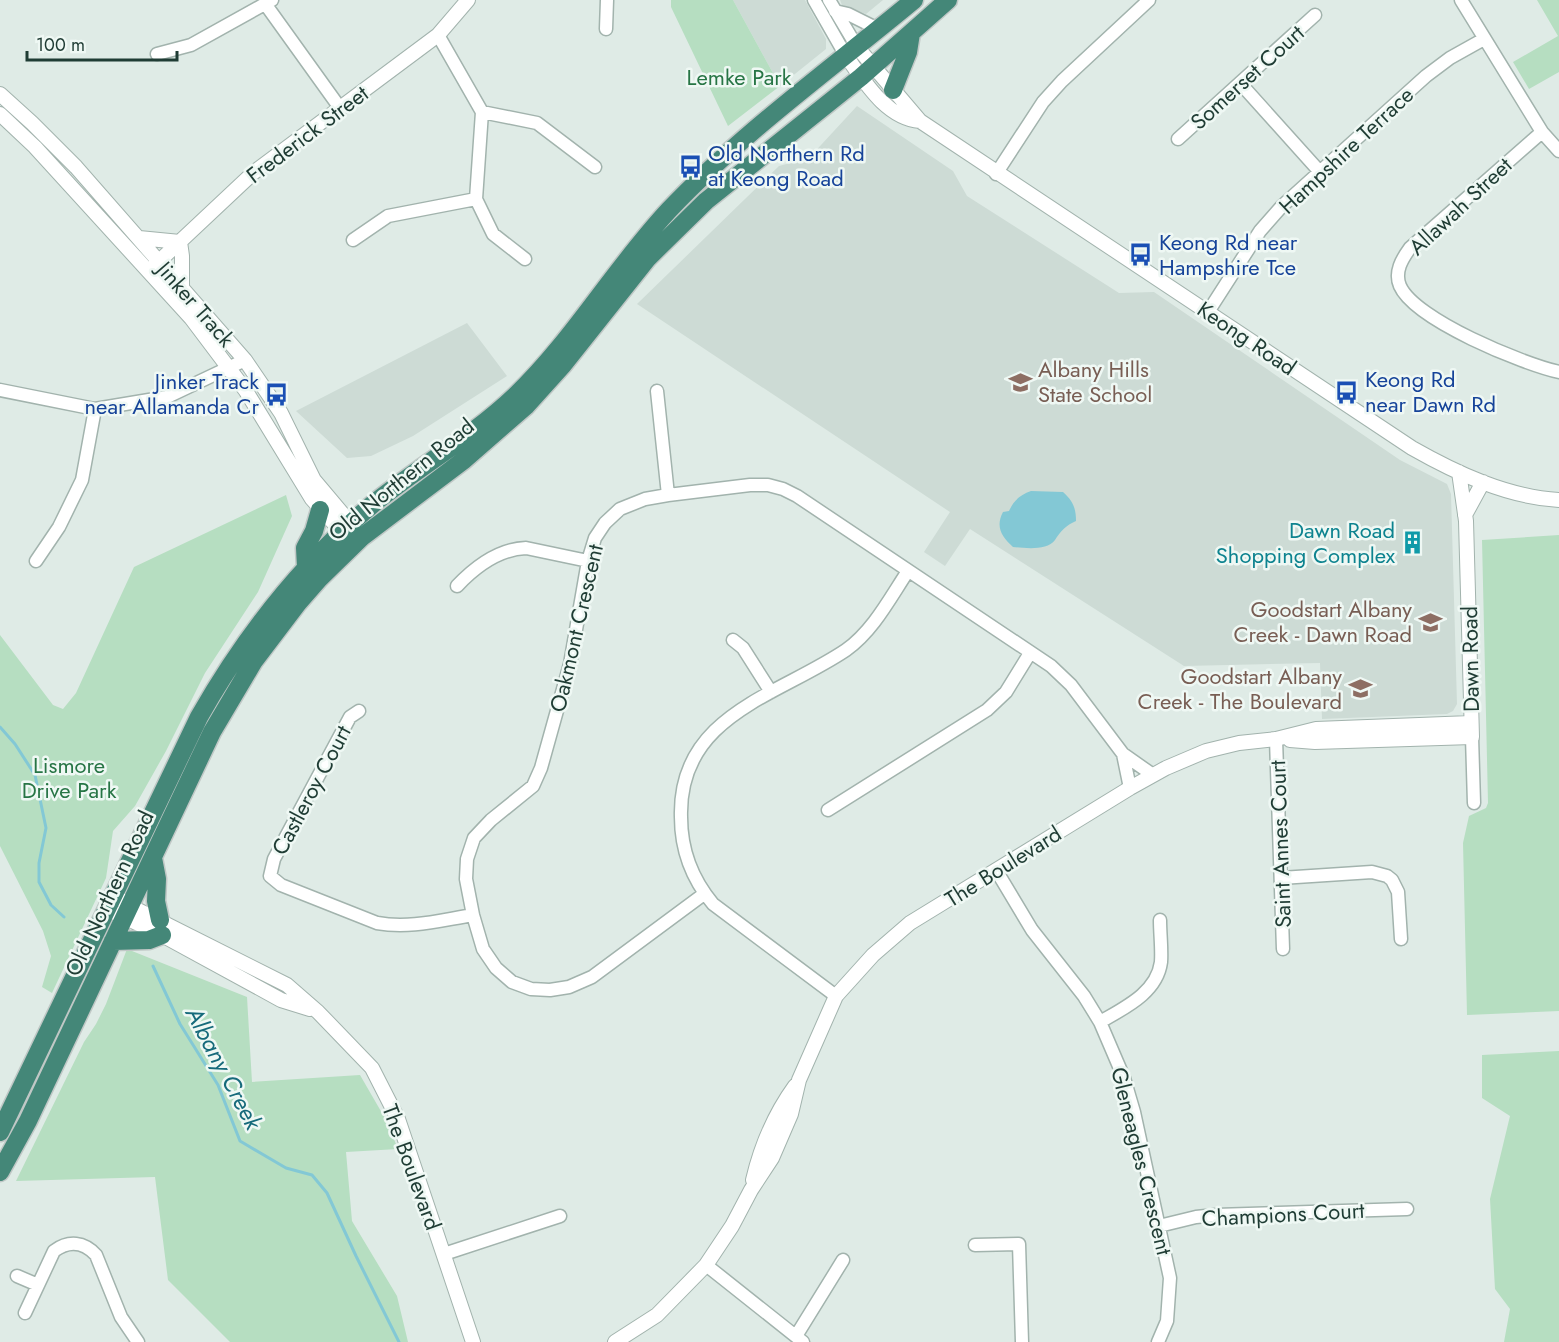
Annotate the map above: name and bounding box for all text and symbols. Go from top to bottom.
street label: Somerset Court [1183,17,1312,137]
scale bar [27,24,177,62]
text: 100 m [36,32,85,58]
park label: Lemke Park [687,61,792,93]
street label: Frederick Street [239,77,375,191]
street label: Hampshire Terrace [1271,79,1421,221]
place label: Old Northern Rd at Keong Road [708,137,865,194]
street label: Allawah Street [1401,149,1519,262]
bus stop icon: Old Northern Rd at Keong Road [677,153,703,179]
place label: Keong Rd near Hampshire Tce [1159,226,1298,283]
bus stop icon: Keong Rd near Hampshire Tce [1128,242,1154,268]
street label: Jinker Track [148,252,242,354]
street label: Keong Road [1191,293,1303,383]
place label: Albany Hills State School [1038,353,1152,410]
place label: Keong Rd near Dawn Rd [1365,363,1496,420]
place label: Jinker Track near Allamanda Cr [85,365,259,422]
school or university icon: Albany Hills State School [1007,369,1033,395]
bus stop icon: Keong Rd near Dawn Rd [1334,379,1360,405]
bus stop icon: Jinker Track near Allamanda Cr [264,381,290,407]
street label: Old Northern Road [321,410,481,548]
place label: Dawn Road Shopping Complex [1216,514,1396,571]
building icon: Dawn Road Shopping Complex [1400,530,1426,556]
street label: Oakmont Crescent [541,540,611,715]
place label: Goodstart Albany Creek - Dawn Road [1234,593,1412,650]
street label: Dawn Road [1453,606,1487,712]
school or university icon: Goodstart Albany Creek - Dawn Road [1417,609,1443,635]
place label: Goodstart Albany Creek - The Boulevard [1138,660,1342,717]
school or university icon: Goodstart Albany Creek - The Boulevard [1347,676,1373,702]
street label: Castleroy Court [263,719,359,861]
park label: Lismore Drive Park [22,749,117,806]
street label: Saint Annes Court [1261,759,1299,928]
street label: Old Northern Road [57,805,161,981]
street label: The Boulevard [939,817,1067,915]
water label: Albany Creek [176,999,272,1137]
street label: Gleneagles Crescent [1103,1064,1181,1259]
street label: The Boulevard [374,1100,450,1234]
street label: Champions Court [1201,1194,1366,1234]

